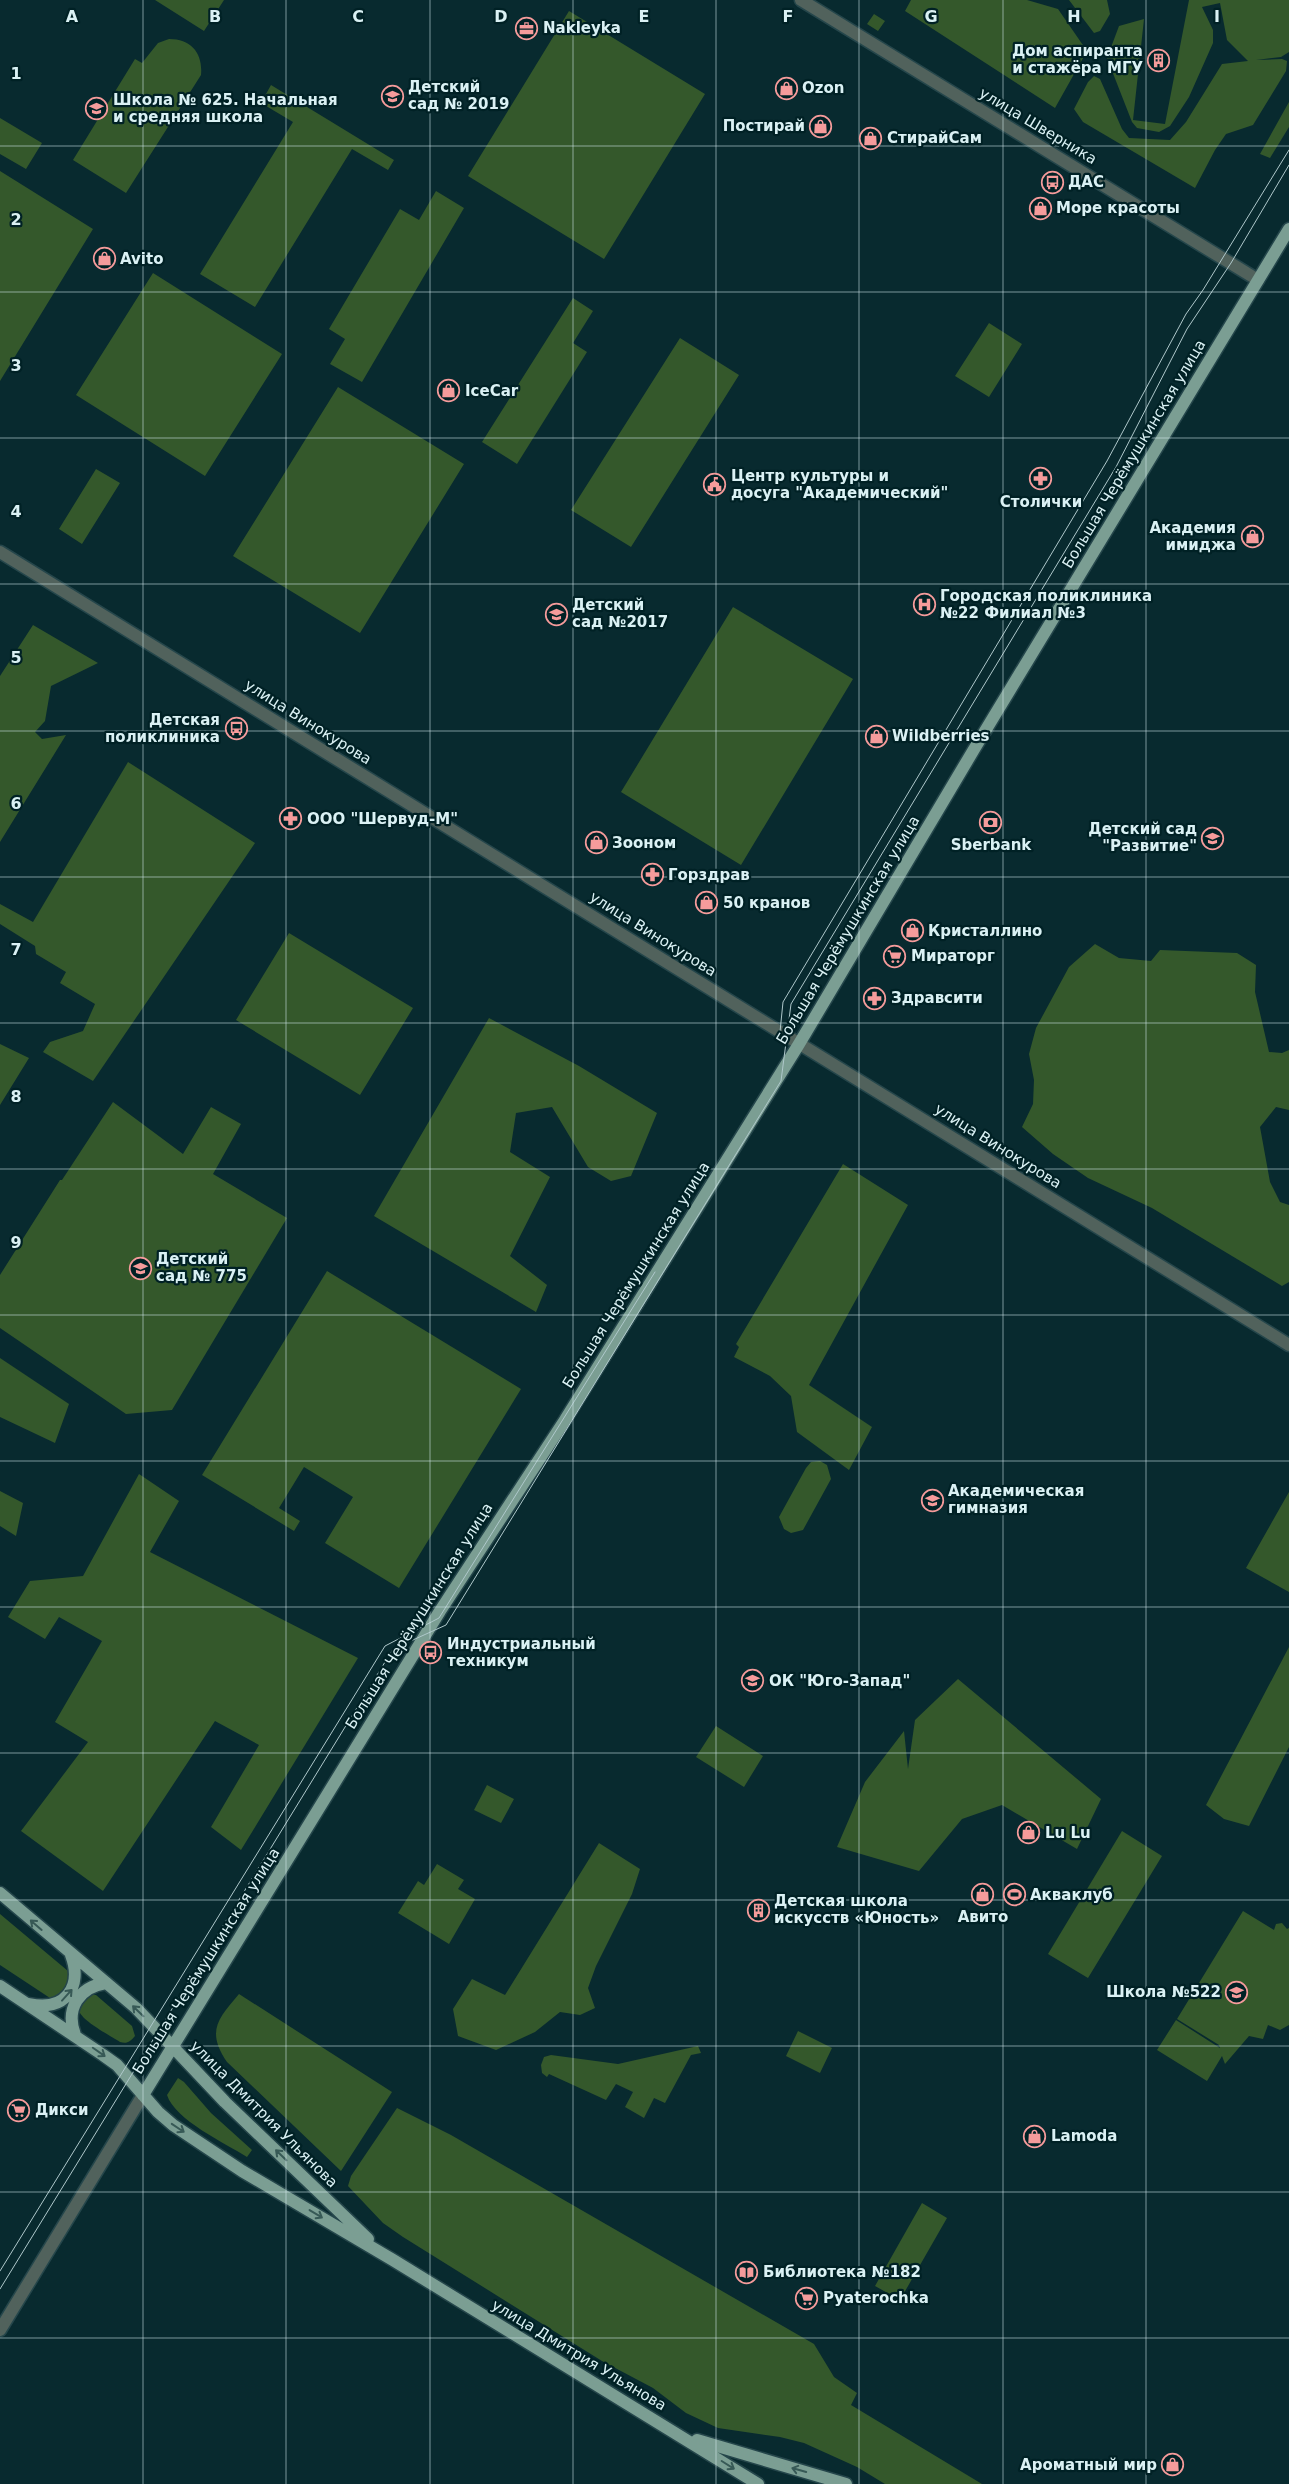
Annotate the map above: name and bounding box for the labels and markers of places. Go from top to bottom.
office icon: Nakleyka [515,16,539,40]
place label: Nakleyka [543,19,621,37]
place label: Дом аспиранта и стажёра МГУ [1012,42,1143,77]
building icon: Дом аспиранта и стажёра МГУ [1147,48,1171,72]
shop icon: Ozon [774,76,798,100]
place label: Детский сад № 2019 [408,78,509,113]
place label: Ozon [802,79,844,97]
school or university icon: Детский сад № 2019 [380,84,404,108]
place label: Школа № 625. Начальная и средняя школа [113,91,338,126]
school or university icon: Школа № 625. Начальная и средняя школа [85,97,109,121]
shop icon: Постирай [809,114,833,138]
place label: Постирай [723,117,805,135]
shop icon: СтирайСам [859,126,883,150]
place label: СтирайСам [887,129,982,147]
bus stop icon: ДАС [1040,170,1064,194]
place label: ДАС [1068,173,1104,191]
shop icon: Море красоты [1028,196,1052,220]
place label: Море красоты [1056,199,1180,217]
shop icon: Avito [92,247,116,271]
place label: Avito [120,250,163,268]
shop icon: IceCar [437,379,461,403]
place label: IceCar [465,382,519,400]
place label: Центр культуры и досуга "Академический" [731,467,948,502]
pharmacy icon: Столички [1029,467,1053,491]
public building icon: Центр культуры и досуга "Академический" [703,473,727,497]
place label: Столички [1000,493,1082,511]
place label: Академия имиджа [1149,519,1236,554]
shop icon: Академия имиджа [1240,525,1264,549]
place label: Городская поликлиника №22 Филиал №3 [940,587,1152,622]
hospital icon: Городская поликлиника №22 Филиал №3 [912,593,936,617]
place label: Детский сад №2017 [572,596,668,631]
school or university icon: Детский сад №2017 [544,602,568,626]
place label: Детская поликлиника [105,711,220,746]
bus stop icon: Детская поликлиника [224,717,248,741]
shop icon: Wildberries [864,724,888,748]
place label: Wildberries [892,727,990,745]
pharmacy icon: ООО "Шервуд-М" [279,807,303,831]
place label: ООО "Шервуд-М" [307,810,458,828]
bank icon: Sberbank [979,810,1003,834]
place label: Детский сад "Развитие" [1088,820,1197,855]
school or university icon: Детский сад "Развитие" [1201,826,1225,850]
shop icon: Зооном [584,831,608,855]
place label: Зооном [612,834,676,852]
place label: Sberbank [951,836,1032,854]
pharmacy icon: Горздрав [640,863,664,887]
place label: Горздрав [668,866,750,884]
shop icon: 50 кранов [695,891,719,915]
place label: 50 кранов [723,894,810,912]
shop icon: Кристаллино [900,919,924,943]
place label: Кристаллино [928,922,1042,940]
supermarket icon: Мираторг [883,944,907,968]
place label: Мираторг [911,947,995,965]
pharmacy icon: Здравсити [863,986,887,1010]
place label: Здравсити [891,989,983,1007]
place label: Детский сад № 775 [156,1250,247,1285]
school or university icon: Детский сад № 775 [128,1256,152,1280]
place label: Академическая гимназия [948,1482,1084,1517]
school or university icon: Академическая гимназия [920,1488,944,1512]
place label: Индустриальный техникум [447,1635,596,1670]
bus stop icon: Индустриальный техникум [419,1641,443,1665]
school or university icon: ОК "Юго-Запад" [741,1669,765,1693]
place label: ОК "Юго-Запад" [769,1672,910,1690]
shop icon: Lu Lu [1017,1821,1041,1845]
place label: Lu Lu [1045,1824,1091,1842]
shop icon: Авито [971,1882,995,1906]
sports icon: Акваклуб [1002,1883,1026,1907]
place label: Акваклуб [1030,1886,1113,1904]
place label: Детская школа искусств «Юность» [774,1892,939,1927]
building icon: Детская школа искусств «Юность» [746,1898,770,1922]
place label: Авито [958,1908,1008,1926]
school or university icon: Школа №522 [1225,1980,1249,2004]
place label: Школа №522 [1106,1983,1221,2001]
supermarket icon: Дикси [7,2098,31,2122]
place label: Дикси [35,2101,88,2119]
shop icon: Lamoda [1023,2124,1047,2148]
place label: Lamoda [1051,2127,1117,2145]
library icon: Библиотека №182 [735,2260,759,2284]
place label: Библиотека №182 [763,2263,921,2281]
supermarket icon: Pyaterochka [795,2286,819,2310]
place label: Pyaterochka [823,2289,929,2307]
shop icon: Ароматный мир [1161,2453,1185,2477]
place label: Ароматный мир [1020,2456,1157,2474]

